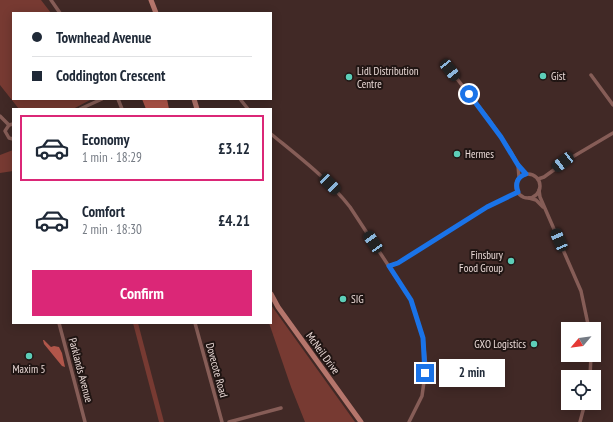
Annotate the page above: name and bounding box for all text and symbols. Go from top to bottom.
text: Townhead Avenue [56,28,151,47]
car [438,57,462,83]
place label: Lidl Distribution Centre [357,64,419,91]
text: Coddington Crescent [56,66,165,85]
place label: Gist [551,69,566,83]
marker: Gist [538,71,548,81]
marker: Lidl Distribution Centre [344,72,354,82]
route start [460,85,478,103]
icon: car [34,130,70,166]
text: Economy [82,130,130,149]
text: £3.12 [218,139,250,158]
place label: Hermes [465,147,494,161]
text: 1 min · 18:29 [82,149,142,166]
marker: Hermes [452,149,462,159]
car [550,150,576,174]
car [317,171,343,197]
icon: car [34,202,70,238]
text: Comfort [82,202,125,221]
text: £4.21 [218,211,250,230]
text: 2 min · 18:30 [82,221,142,238]
car [549,227,569,253]
car [361,229,385,255]
place label: Finsbury Food Group [459,248,504,275]
marker: Finsbury Food Group [506,256,516,266]
button: Confirm [32,270,252,316]
place label: SIG [351,292,364,306]
marker: SIG [338,294,348,304]
north arrow [561,322,601,362]
map controls [561,322,601,410]
street label: McNeil Drive [303,329,343,377]
street label: Parklands Avenue [66,336,96,404]
place label: GXO Logistics [474,337,526,351]
marker: GXO Logistics [529,339,539,349]
street label: Dovecote Road [203,341,231,399]
marker: Maxim 5 [24,351,34,361]
callout: 2 min [439,359,505,387]
place label: Maxim 5 [13,362,45,376]
route end [416,364,434,382]
text: 2 min [459,364,485,381]
button: locate [561,370,601,410]

